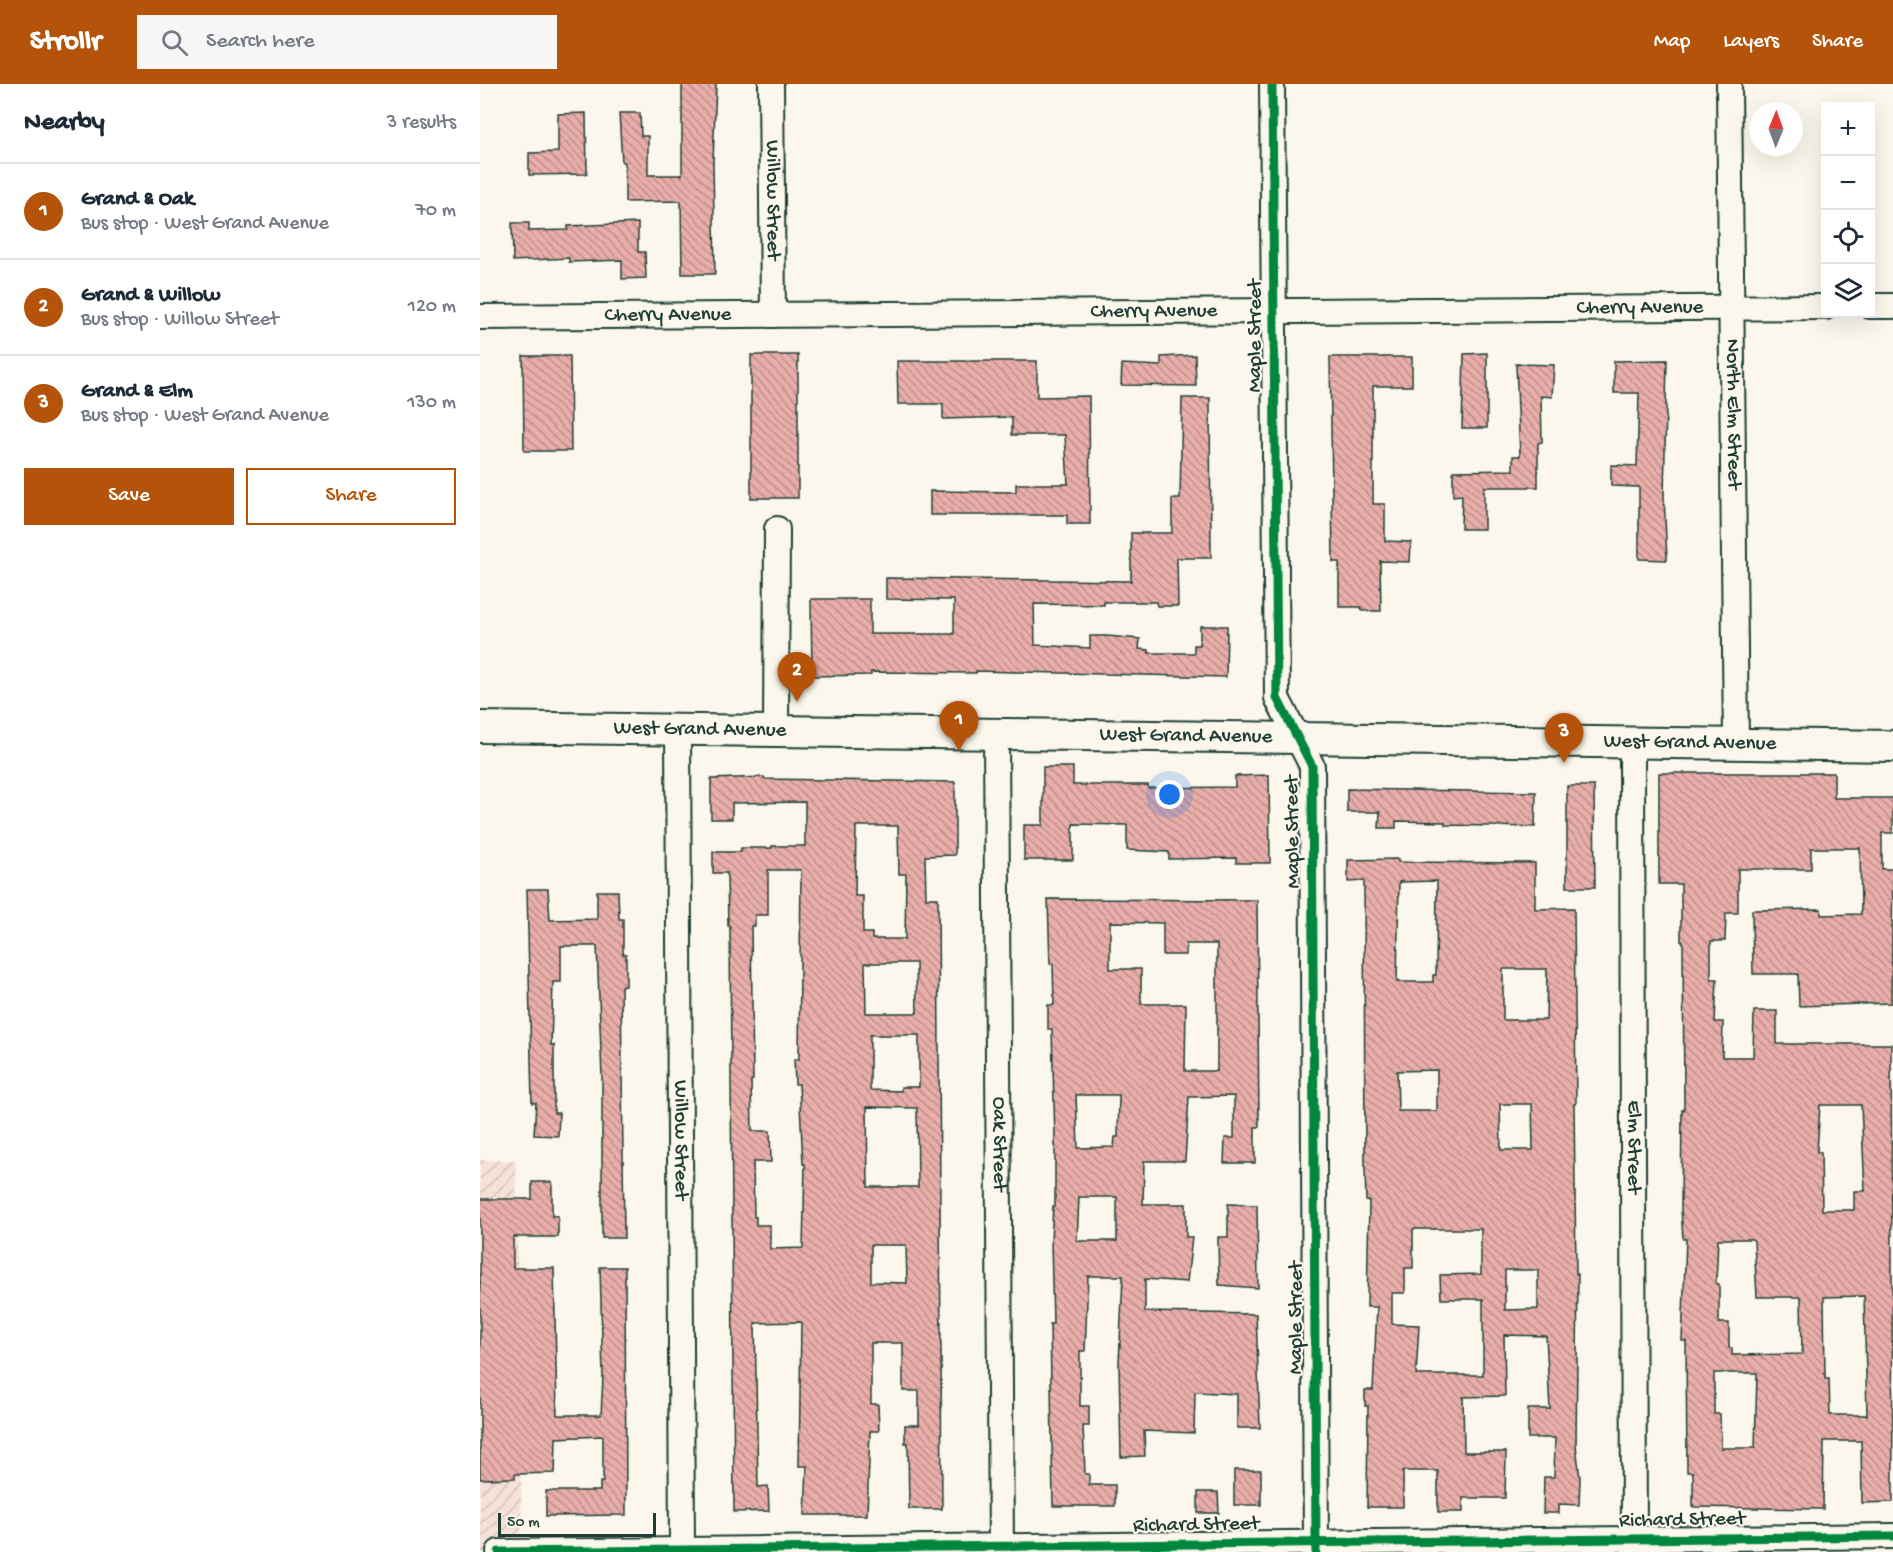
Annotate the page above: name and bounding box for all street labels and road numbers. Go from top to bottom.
street label: Willow Street [759,140,785,262]
street label: Maple Street [1244,277,1269,393]
street label: Cherry Avenue [1576,295,1705,321]
street label: Cherry Avenue [1090,299,1219,325]
street label: Cherry Avenue [604,303,733,329]
street label: North Elm Street [1719,339,1746,492]
street label: West Grand Avenue [613,716,788,744]
street label: West Grand Avenue [1099,723,1274,750]
street label: West Grand Avenue [1603,730,1778,757]
street label: Maple Street [1280,773,1307,889]
street label: Willow Street [667,1080,693,1202]
street label: Oak Street [986,1097,1011,1194]
street label: Elm Street [1620,1100,1646,1196]
street label: Maple Street [1285,1259,1310,1375]
street label: Richard Street [1619,1507,1748,1535]
street label: Richard Street [1133,1512,1262,1540]

